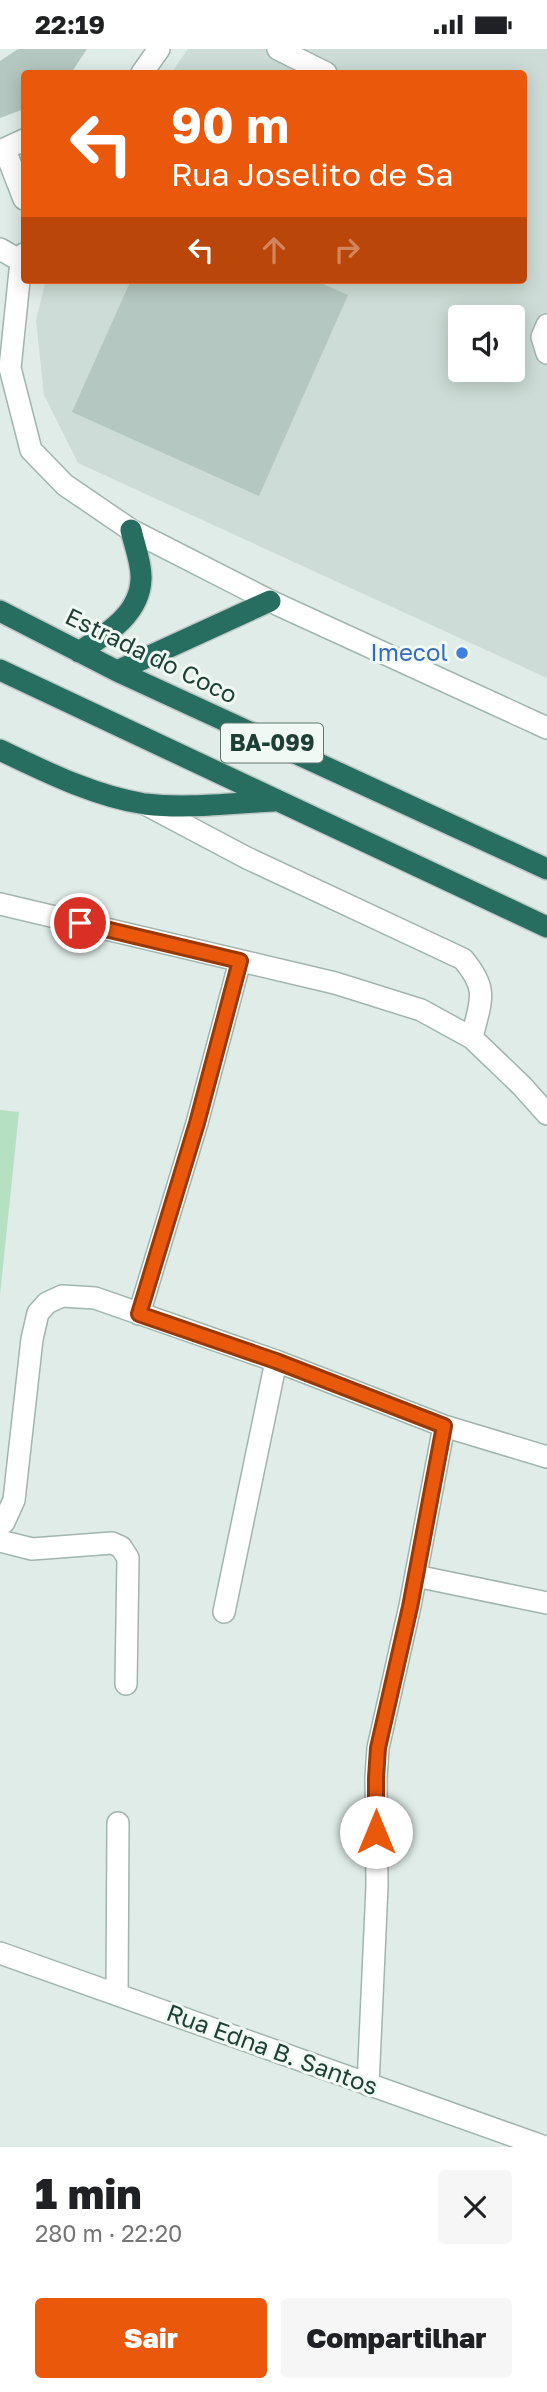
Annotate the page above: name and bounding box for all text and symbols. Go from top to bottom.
text: 22:19 [35,9,105,40]
text: 90 m [171,95,289,154]
icon: left [56,98,147,189]
text: Rua Joselito de Sa [171,155,454,193]
icon: left [182,231,220,269]
icon: ahead [255,231,293,269]
icon: right [328,231,366,269]
map controls [448,305,525,382]
button: sound [448,305,525,382]
street label: Estrada do Coco [61,601,242,709]
place label: Imecol [370,637,448,666]
marker: Imecol [454,645,470,661]
road number: BA-099 [221,723,323,763]
pin [50,893,110,953]
icon: arrive [61,904,99,942]
position arrow [339,1795,413,1869]
street label: Rua Edna B. Santos [163,1997,382,2100]
text: 1 min [35,2168,142,2218]
button: close [438,2170,512,2244]
text: 280 m · 22:20 [35,2219,182,2247]
button: Sair [35,2298,267,2378]
button: Compartilhar [281,2298,512,2378]

